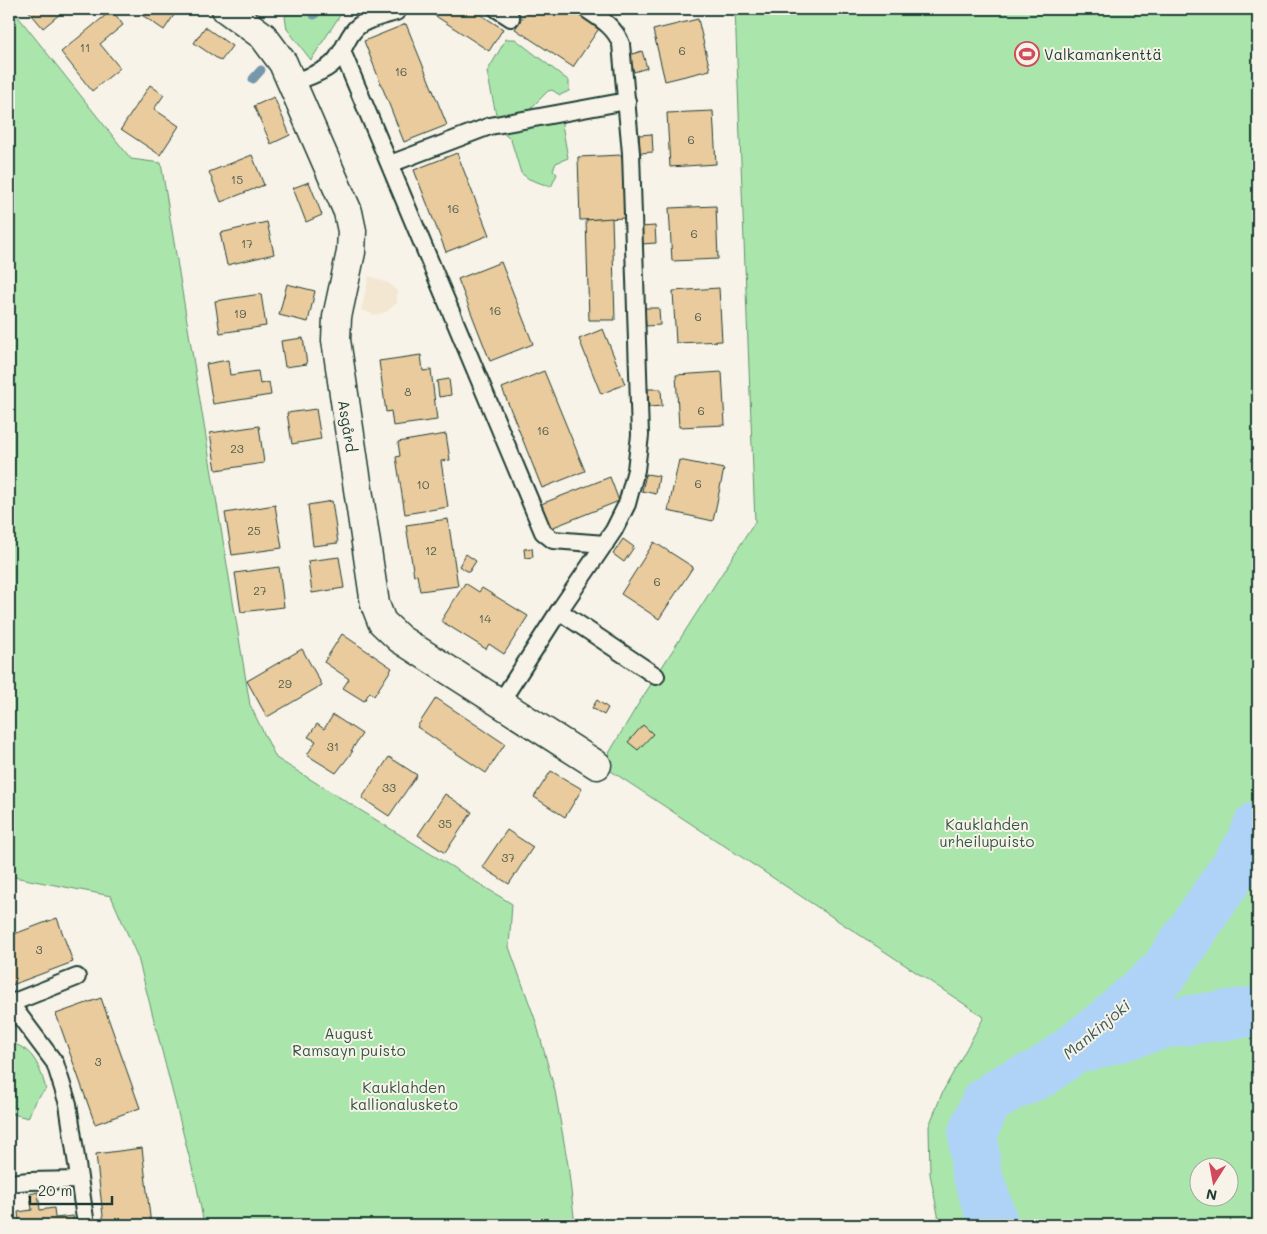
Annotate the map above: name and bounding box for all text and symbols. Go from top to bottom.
house number: 11 [80,39,90,55]
sports icon: Valkamankenttä [1014,41,1040,67]
house number: 6 [678,42,686,58]
place label: Valkamankenttä [1044,44,1162,64]
house number: 16 [395,63,407,79]
house number: 6 [687,131,695,147]
house number: 15 [231,171,243,187]
house number: 16 [447,200,459,216]
house number: 6 [690,225,698,241]
house number: 17 [241,235,253,251]
house number: 16 [489,302,501,318]
house number: 19 [234,305,246,321]
house number: 6 [694,308,702,324]
house number: 8 [404,383,412,399]
street label: Asgård [334,398,362,454]
house number: 6 [697,402,705,418]
house number: 16 [537,422,549,438]
house number: 23 [230,440,244,456]
house number: 6 [694,475,702,491]
house number: 10 [417,476,430,492]
house number: 25 [247,522,261,538]
house number: 12 [425,542,437,558]
house number: 6 [653,573,661,589]
house number: 27 [253,582,267,598]
house number: 14 [479,610,491,626]
house number: 29 [278,675,292,691]
house number: 31 [327,738,339,754]
house number: 33 [382,779,396,795]
park label: Kauklahden urheilupuisto [940,814,1035,851]
house number: 35 [438,815,452,831]
house number: 37 [501,849,515,865]
house number: 3 [35,941,43,957]
water label: Mankinjoki [1058,995,1134,1063]
park label: August Ramsayn puisto [292,1023,406,1060]
house number: 3 [94,1053,102,1069]
park label: Kauklahden kallionalusketo [350,1077,458,1114]
north arrow [1190,1156,1240,1206]
scale bar [30,1174,112,1206]
text: 20 m [38,1180,72,1200]
text: N [1204,1185,1218,1206]

